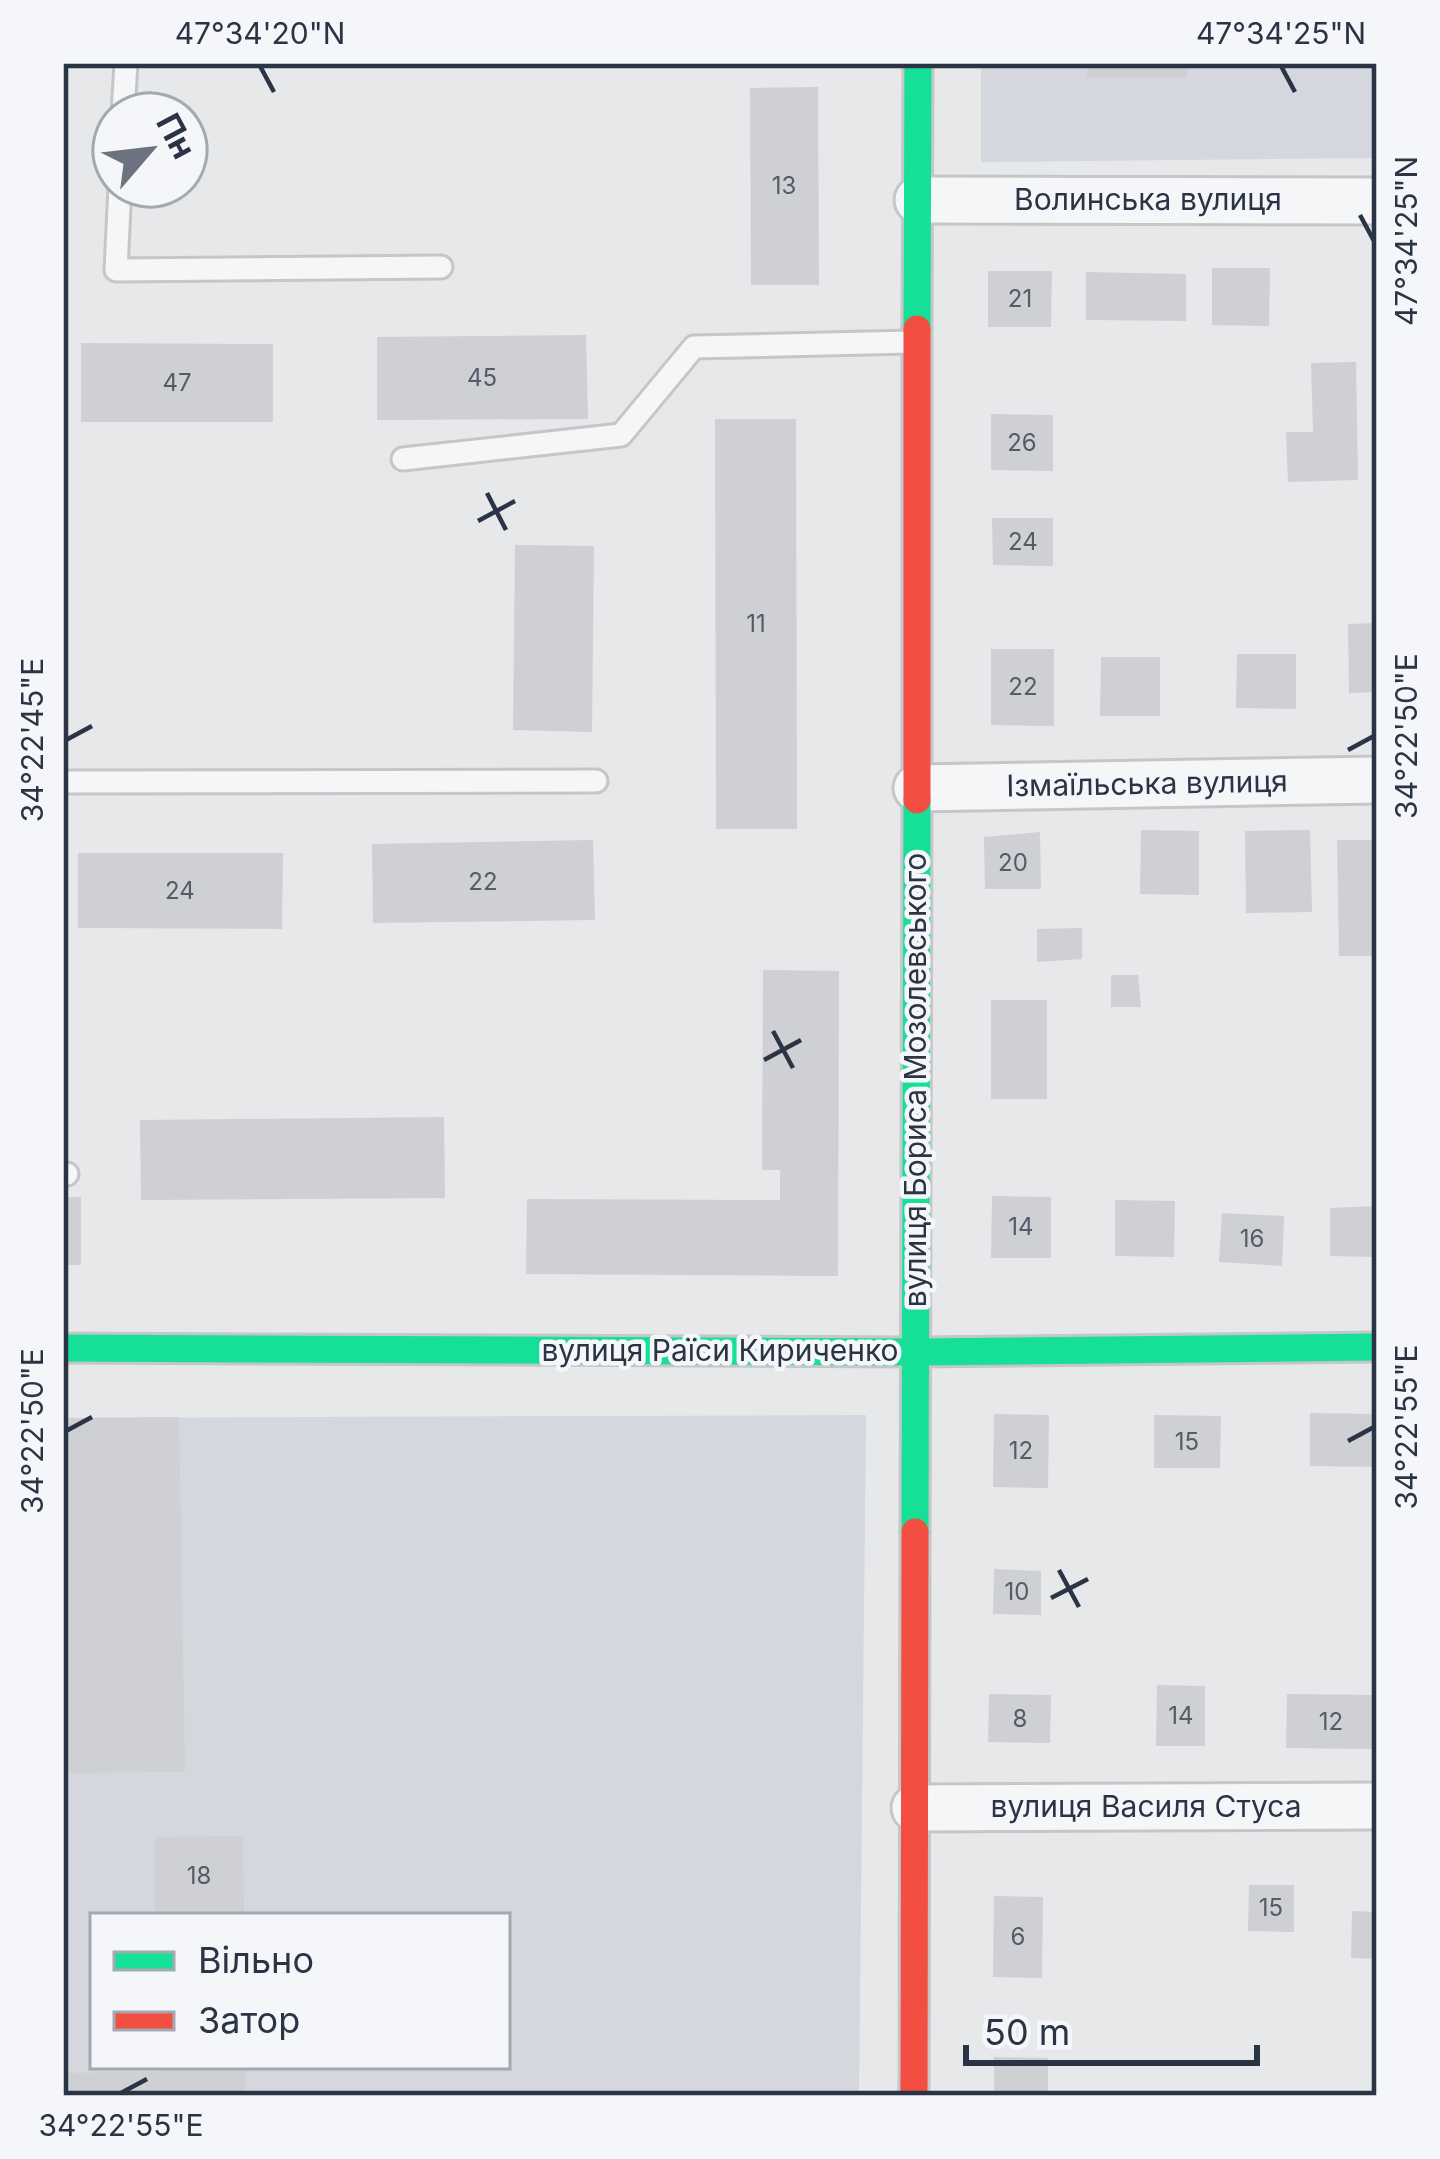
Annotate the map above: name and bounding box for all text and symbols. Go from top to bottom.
text: 47°34'20"N [175,15,345,51]
text: 47°34'25"N [1196,15,1366,51]
north arrow [90,90,210,210]
text: Пн [148,107,205,165]
text: 47°34'25"N [1388,156,1424,326]
house number: 13 [772,171,796,200]
street label: Волинська вулиця [1014,181,1282,217]
house number: 21 [1008,284,1032,313]
house number: 45 [467,363,497,392]
house number: 47 [162,368,192,397]
house number: 26 [1007,428,1037,457]
house number: 24 [1008,527,1038,556]
house number: 11 [746,609,766,638]
text: 34°22'50"E [1388,653,1424,819]
text: 34°22'45"E [14,658,50,822]
house number: 22 [1008,672,1038,701]
street label: Ізмаїльська вулиця [1006,763,1288,803]
house number: 20 [998,848,1028,877]
street label: вулиця Бориса Мозолевського [897,853,933,1307]
house number: 22 [468,867,498,896]
house number: 24 [165,876,195,905]
house number: 14 [1008,1212,1034,1241]
house number: 16 [1240,1224,1264,1253]
street label: вулиця Раїси Кириченко [541,1332,899,1368]
text: 34°22'55"E [1388,1344,1424,1510]
text: 34°22'50"E [14,1348,50,1514]
house number: 15 [1175,1427,1199,1456]
house number: 12 [1009,1436,1033,1465]
house number: 10 [1005,1577,1029,1606]
house number: 14 [1168,1701,1194,1730]
house number: 8 [1013,1704,1027,1733]
house number: 12 [1319,1707,1343,1736]
street label: вулиця Василя Стуса [990,1788,1302,1824]
house number: 18 [187,1861,211,1890]
house number: 15 [1259,1893,1283,1922]
legend [90,1913,510,2069]
house number: 6 [1011,1922,1025,1951]
text: Вільно [198,1938,314,1982]
scale bar [966,1991,1257,2065]
text: Затор [198,1998,300,2042]
text: 50 m [984,2010,1070,2054]
text: 34°22'55"E [38,2107,204,2143]

